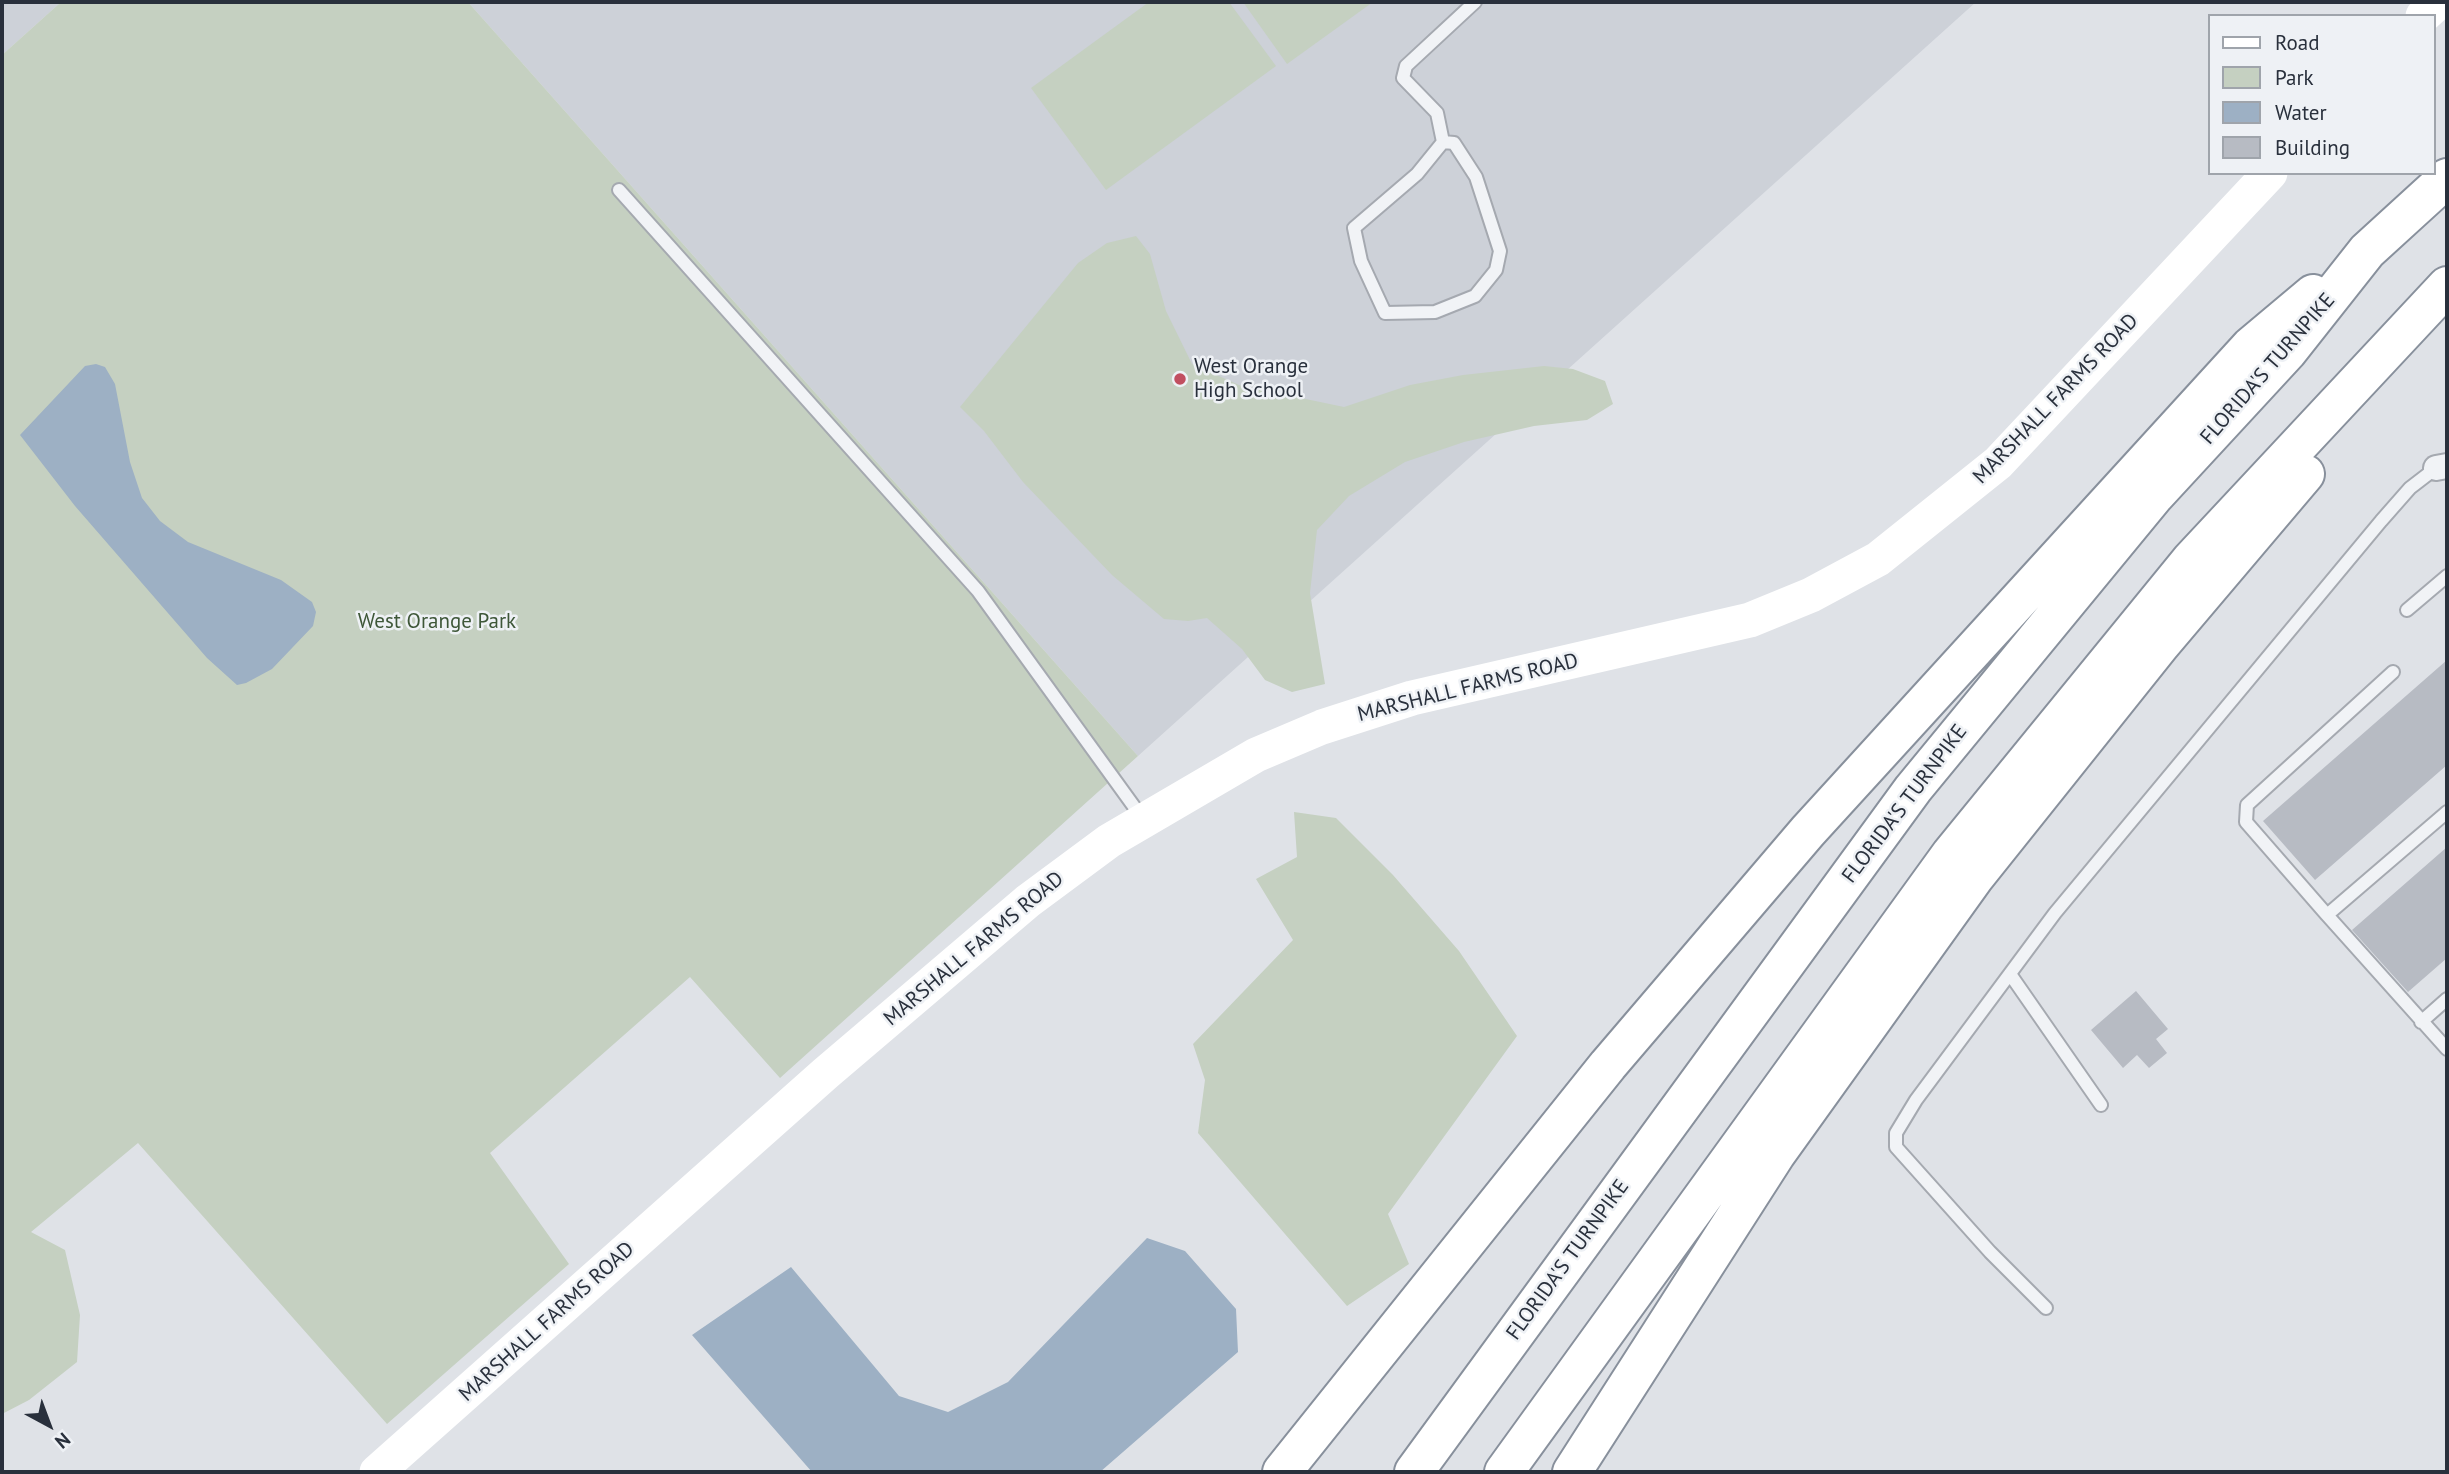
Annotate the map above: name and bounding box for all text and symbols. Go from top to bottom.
legend [2208,14,2435,175]
text: Road [2275,29,2319,56]
text: Park [2275,64,2314,91]
text: Water [2275,99,2327,126]
text: Building [2275,134,2350,161]
street label: FLORIDA'S TURNPIKE [2195,288,2341,450]
street label: MARSHALL FARMS ROAD [1968,309,2144,489]
place label: West Orange High School [1194,354,1308,404]
marker: West Orange High School [1172,371,1188,387]
park label: West Orange Park [358,609,516,635]
street label: MARSHALL FARMS ROAD [1355,648,1581,728]
street label: FLORIDA'S TURNPIKE [1837,720,1973,888]
street label: MARSHALL FARMS ROAD [879,866,1069,1032]
street label: FLORIDA'S TURNPIKE [1501,1175,1635,1345]
street label: MARSHALL FARMS ROAD [454,1237,640,1407]
north arrow [14,1390,84,1460]
text: N [50,1428,75,1454]

